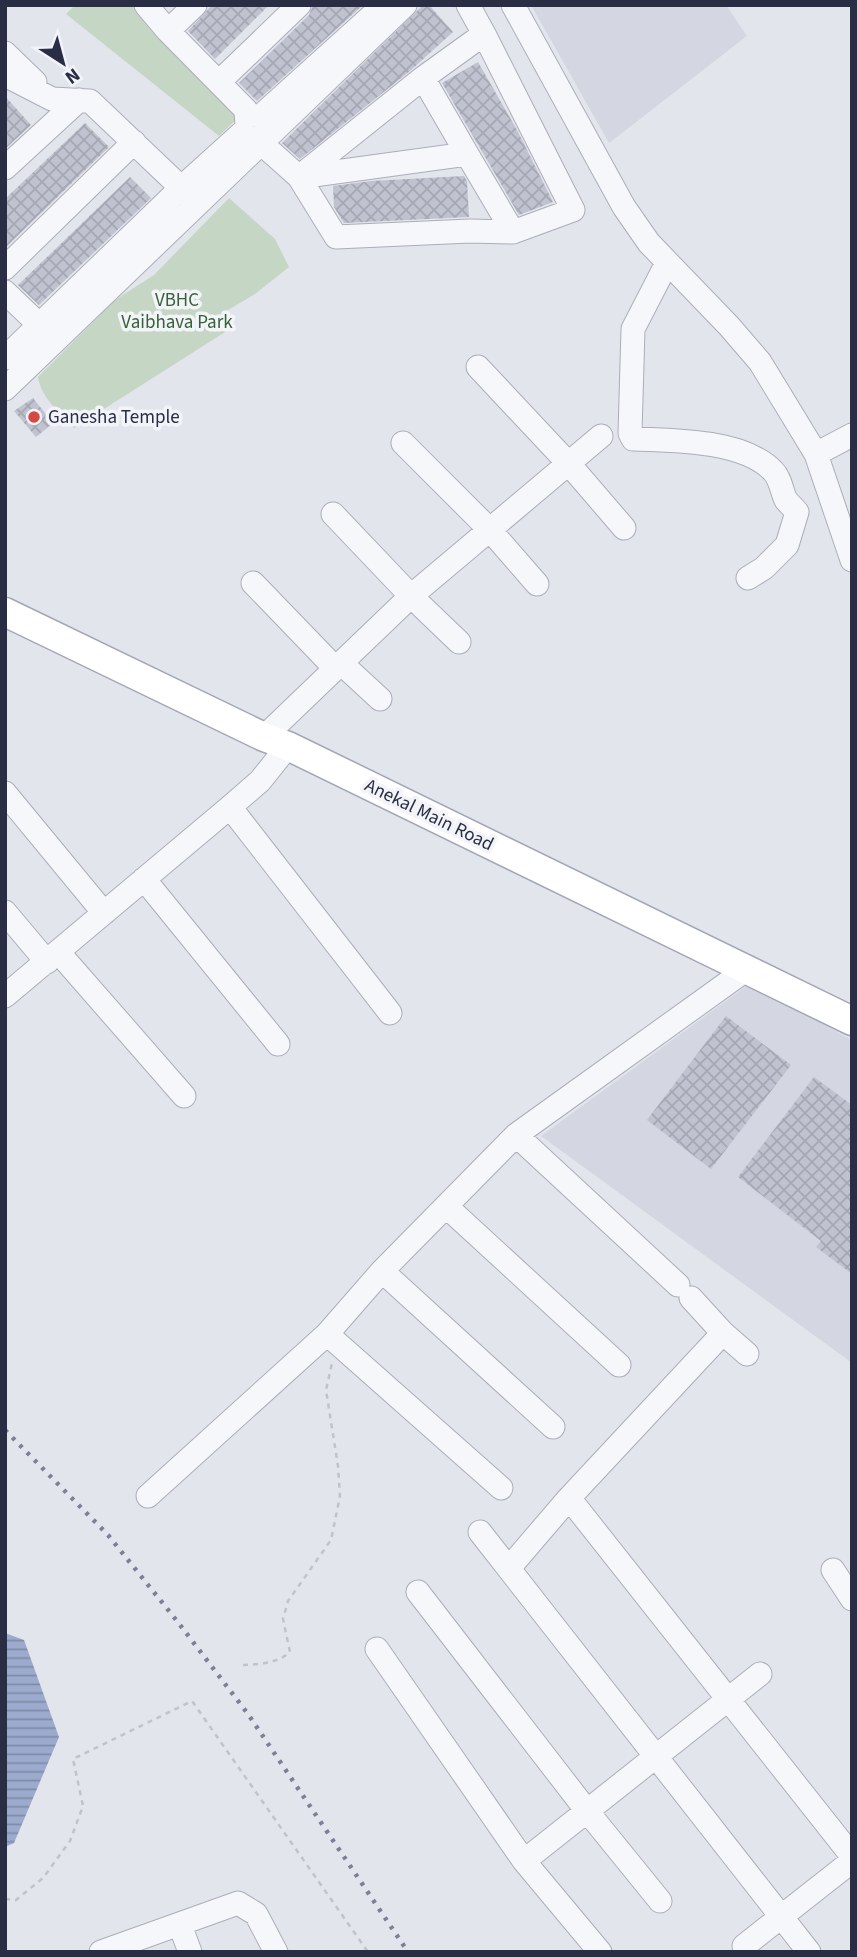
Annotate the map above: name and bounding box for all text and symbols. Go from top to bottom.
north arrow [28,28,98,98]
text: N [59,61,85,90]
park label: VBHC Vaibhava Park [121,287,233,336]
place label: Ganesha Temple [48,404,180,431]
marker: Ganesha Temple [26,409,42,425]
street label: Anekal Main Road [360,772,498,858]

